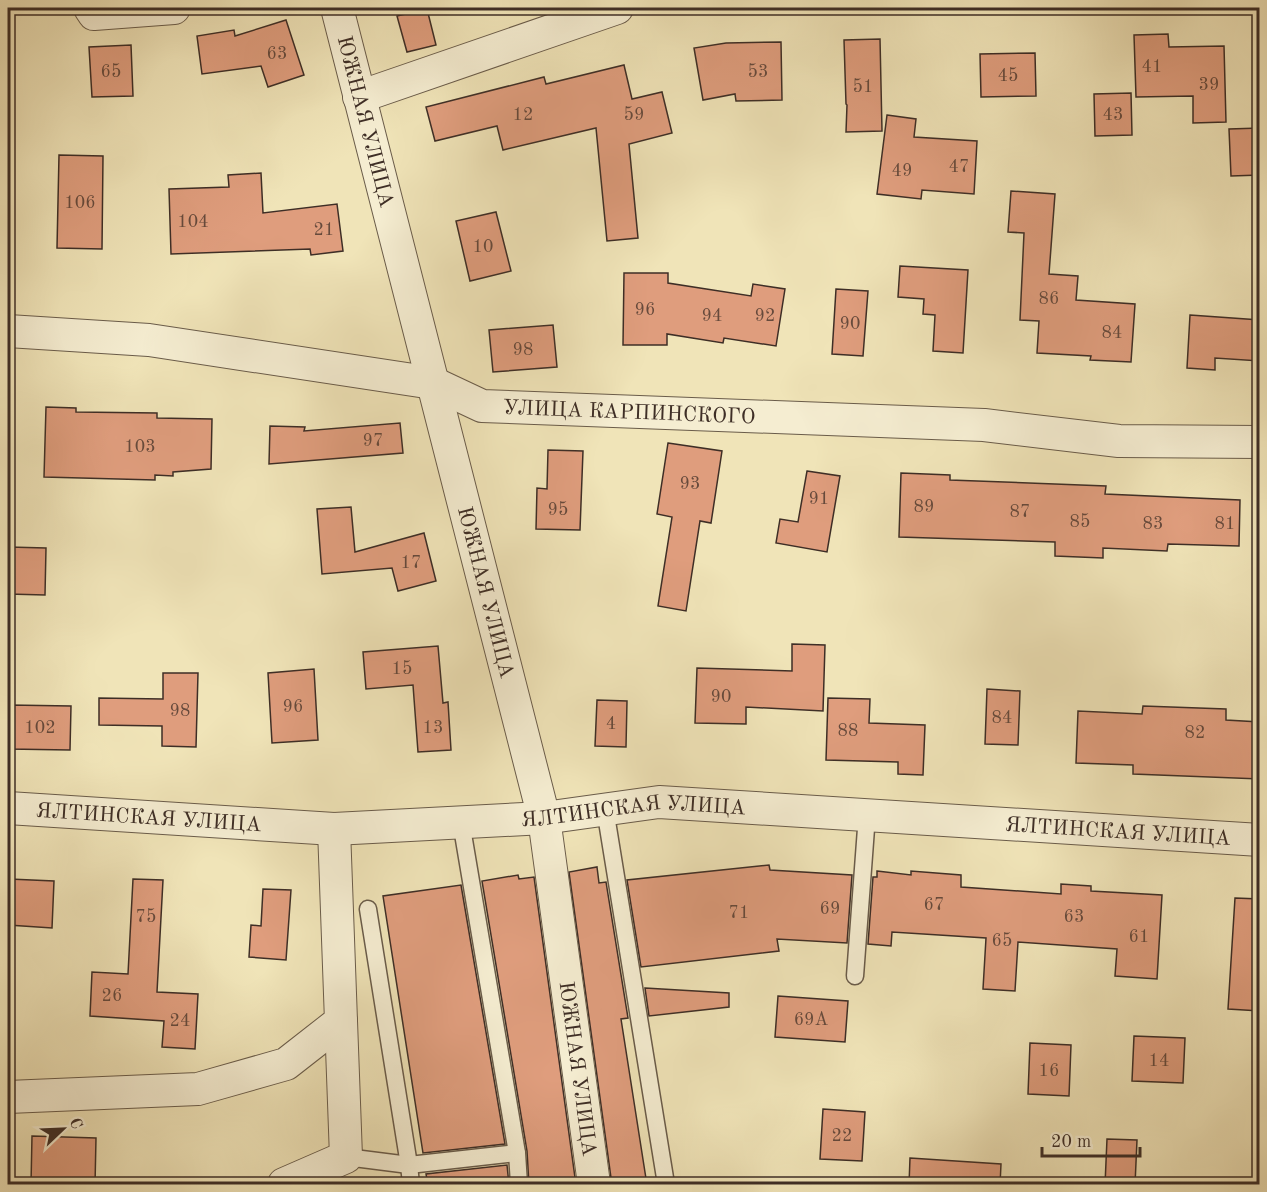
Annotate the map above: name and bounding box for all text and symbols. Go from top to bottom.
street label: ЮЖНАЯ УЛИЦА [333,34,397,210]
house number: 63 [267,45,287,63]
house number: 41 [1142,58,1162,76]
house number: 65 [101,63,121,81]
house number: 53 [748,63,768,81]
house number: 45 [998,67,1018,85]
house number: 39 [1199,76,1219,94]
house number: 51 [853,78,873,96]
house number: 12 [513,106,533,124]
house number: 59 [624,106,644,124]
house number: 43 [1103,106,1123,124]
house number: 47 [949,158,969,176]
house number: 49 [892,162,912,180]
house number: 106 [64,194,96,212]
house number: 104 [177,213,209,231]
house number: 21 [314,221,334,239]
house number: 10 [473,238,493,256]
house number: 86 [1039,290,1059,308]
house number: 96 [635,301,655,319]
house number: 94 [702,307,722,325]
house number: 92 [755,307,775,325]
house number: 90 [840,315,860,333]
house number: 84 [1102,324,1122,342]
house number: 98 [513,341,533,359]
street label: УЛИЦА КАРПИНСКОГО [503,398,756,428]
house number: 97 [363,432,383,450]
house number: 103 [124,438,156,456]
house number: 93 [680,475,700,493]
house number: 91 [809,490,829,508]
house number: 89 [914,498,934,516]
house number: 95 [548,501,568,519]
house number: 87 [1010,503,1030,521]
street label: ЮЖНАЯ УЛИЦА [453,505,517,681]
house number: 85 [1070,513,1090,531]
house number: 83 [1143,515,1163,533]
house number: 81 [1215,515,1235,533]
house number: 17 [401,554,421,572]
house number: 15 [392,660,412,678]
house number: 90 [711,688,731,706]
house number: 96 [283,698,303,716]
house number: 98 [170,702,190,720]
house number: 84 [992,709,1012,727]
house number: 4 [606,715,616,733]
house number: 102 [24,719,56,737]
house number: 13 [423,719,443,737]
house number: 88 [838,722,858,740]
house number: 82 [1185,724,1205,742]
street label: ЯЛТИНСКАЯ УЛИЦА [521,793,746,831]
street label: ЯЛТИНСКАЯ УЛИЦА [35,801,262,836]
street label: ЯЛТИНСКАЯ УЛИЦА [1004,815,1231,850]
house number: 67 [924,896,944,914]
house number: 69 [820,900,840,918]
house number: 71 [729,904,749,922]
house number: 75 [136,908,156,926]
house number: 63 [1064,908,1084,926]
house number: 61 [1129,928,1149,946]
house number: 65 [992,932,1012,950]
street label: ЮЖНАЯ УЛИЦА [554,980,599,1158]
house number: 26 [102,987,122,1005]
house number: 69А [794,1011,829,1029]
house number: 24 [170,1012,190,1030]
house number: 14 [1149,1052,1169,1070]
house number: 16 [1039,1062,1059,1080]
north arrow [33,1099,93,1159]
text: С [66,1116,84,1132]
scale bar [1042,1120,1140,1158]
house number: 22 [832,1127,852,1145]
text: 20 m [1051,1133,1091,1151]

